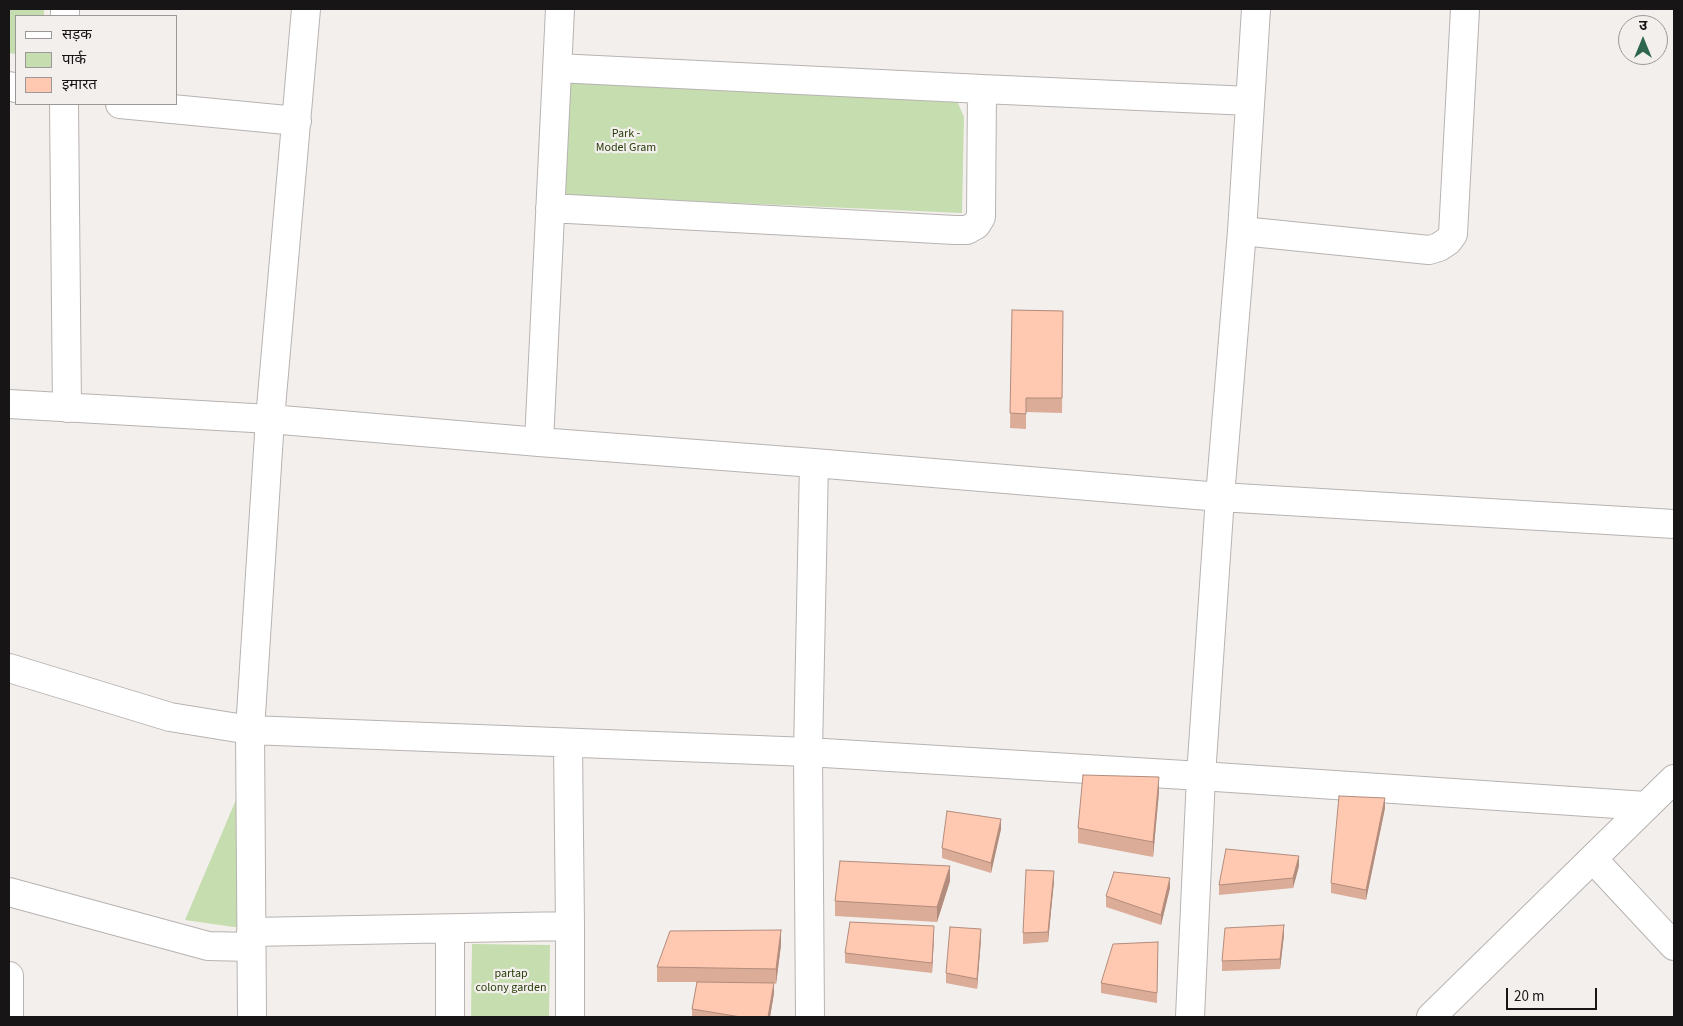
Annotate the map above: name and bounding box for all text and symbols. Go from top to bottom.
legend [15,15,178,105]
north arrow [1618,15,1668,65]
text: उ [1639,16,1647,36]
text: सड़क [62,24,92,45]
text: पार्क [62,49,86,70]
text: इमारत [62,74,97,95]
park label: Park - Model Gram [596,127,656,155]
park label: partap colony garden [476,967,546,995]
scale bar [1508,978,1599,1010]
text: 20 m [1514,986,1544,1007]

